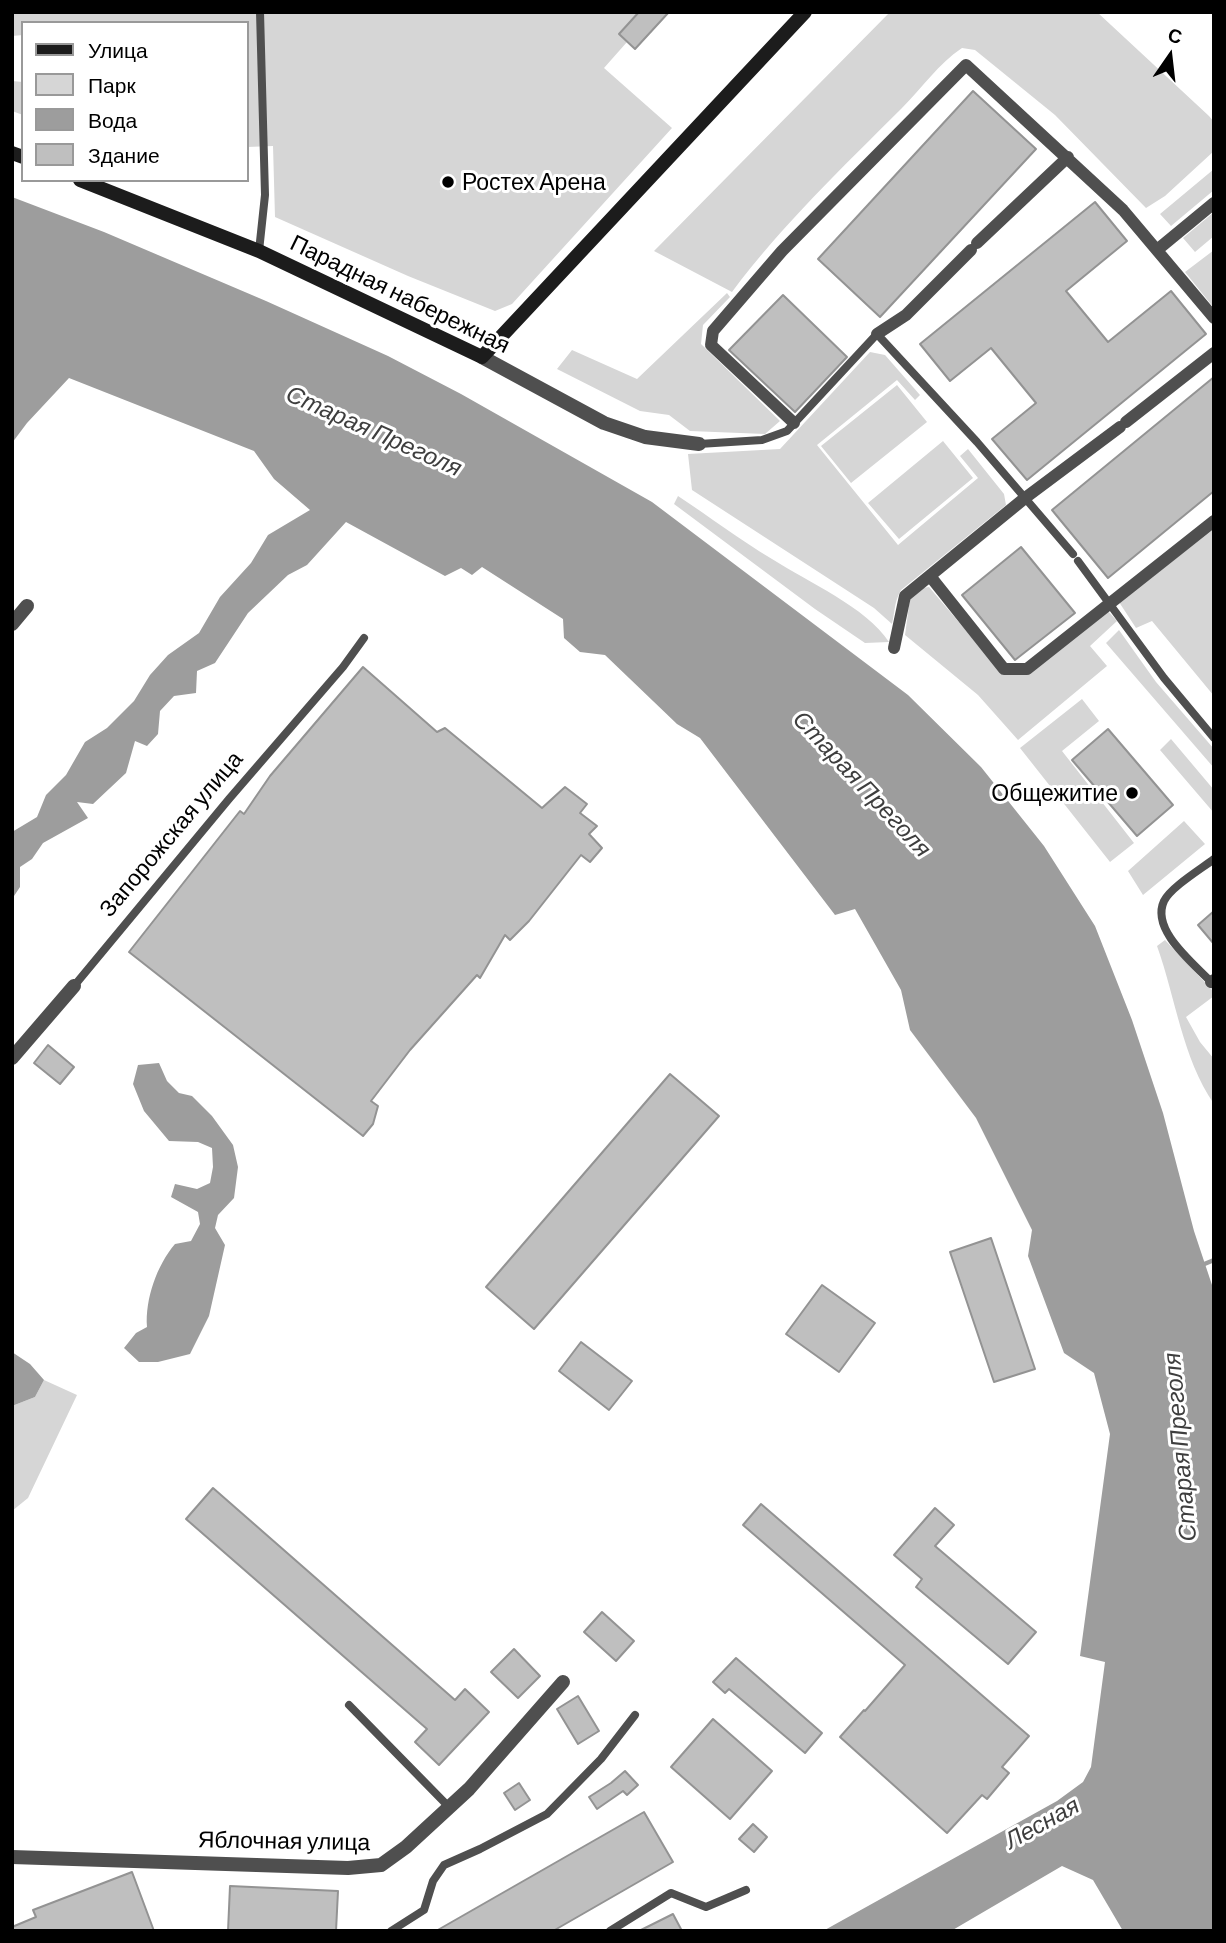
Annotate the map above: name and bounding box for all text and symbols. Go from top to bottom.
legend [21,21,248,182]
north arrow [1135,21,1205,91]
text: С [1166,22,1185,48]
text: Улица [88,37,148,62]
text: Парк [88,72,136,97]
text: Вода [88,107,137,132]
text: Здание [88,142,160,167]
place label: Ростех Арена [462,168,606,196]
marker: Ростех Арена [440,174,456,190]
street label: Парадная набережная [286,229,514,359]
water label: Старая Преголя [282,379,466,483]
water label: Старая Преголя [787,705,937,863]
street label: Запорожская улица [94,746,248,922]
place label: Общежитие [991,779,1118,807]
marker: Общежитие [1124,785,1140,801]
water label: Старая Преголя [1157,1351,1203,1543]
water label: Лесная [1000,1791,1084,1855]
street label: Яблочная улица [198,1826,370,1856]

